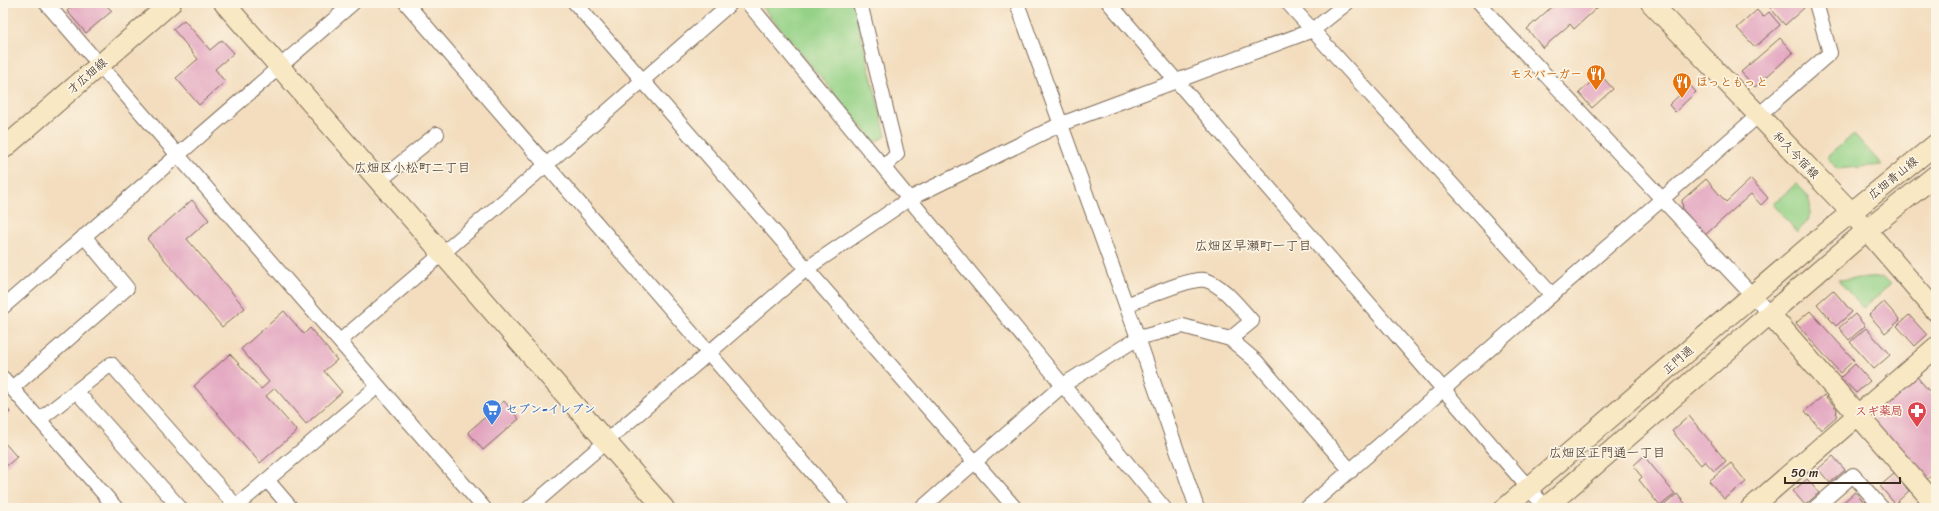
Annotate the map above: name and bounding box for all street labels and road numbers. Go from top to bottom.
street label: 才広畑線 [62,52,112,100]
street label: 和久今宿線 [1767,126,1825,184]
street label: 広畑青山線 [1863,151,1923,205]
street label: 正門通 [1657,340,1699,380]

